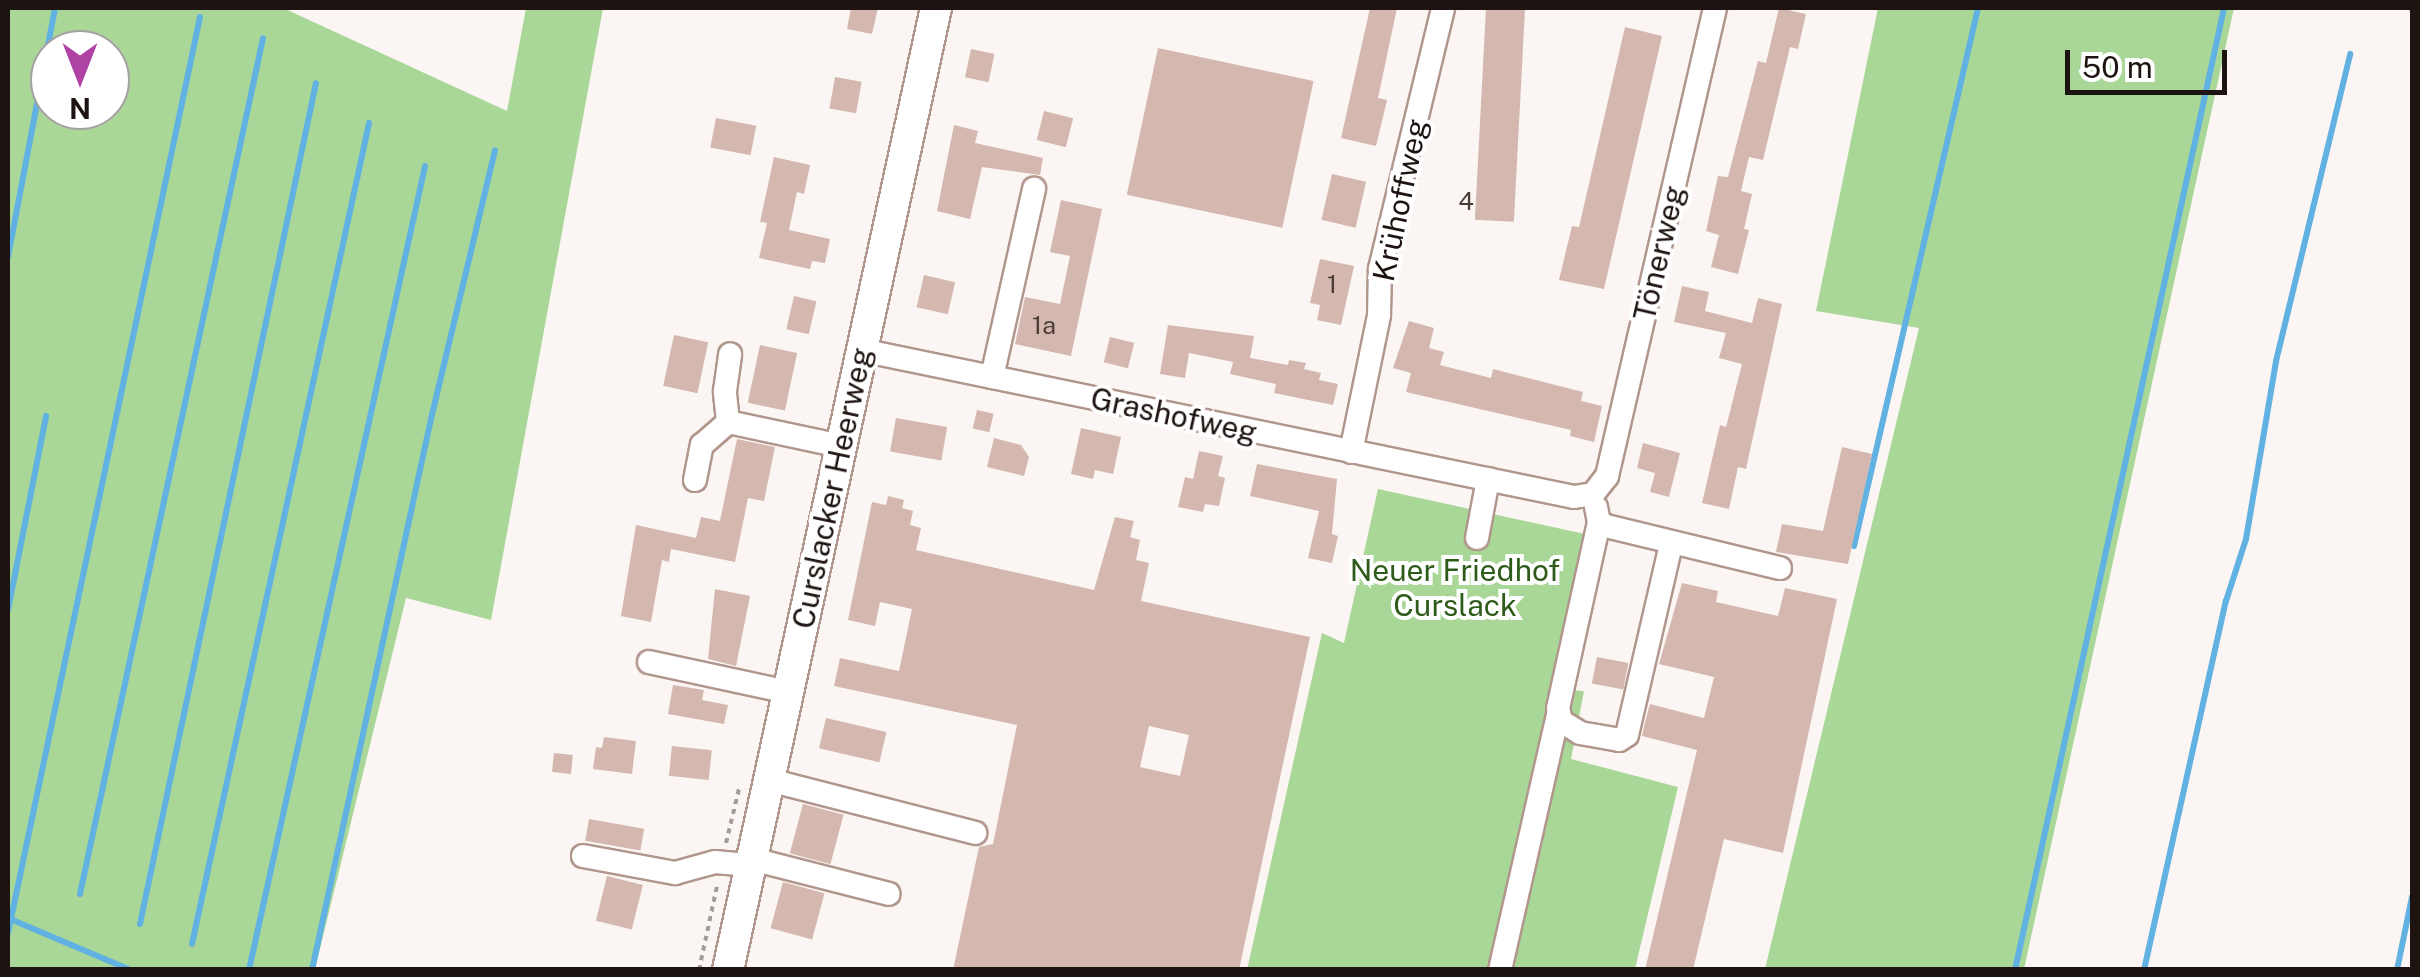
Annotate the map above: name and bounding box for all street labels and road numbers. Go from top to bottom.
street label: Krühoffweg [1365,115,1435,285]
street label: Tönerweg [1626,182,1692,324]
street label: Curslacker Heerweg [785,344,879,632]
street label: Grashofweg [1088,380,1260,450]

